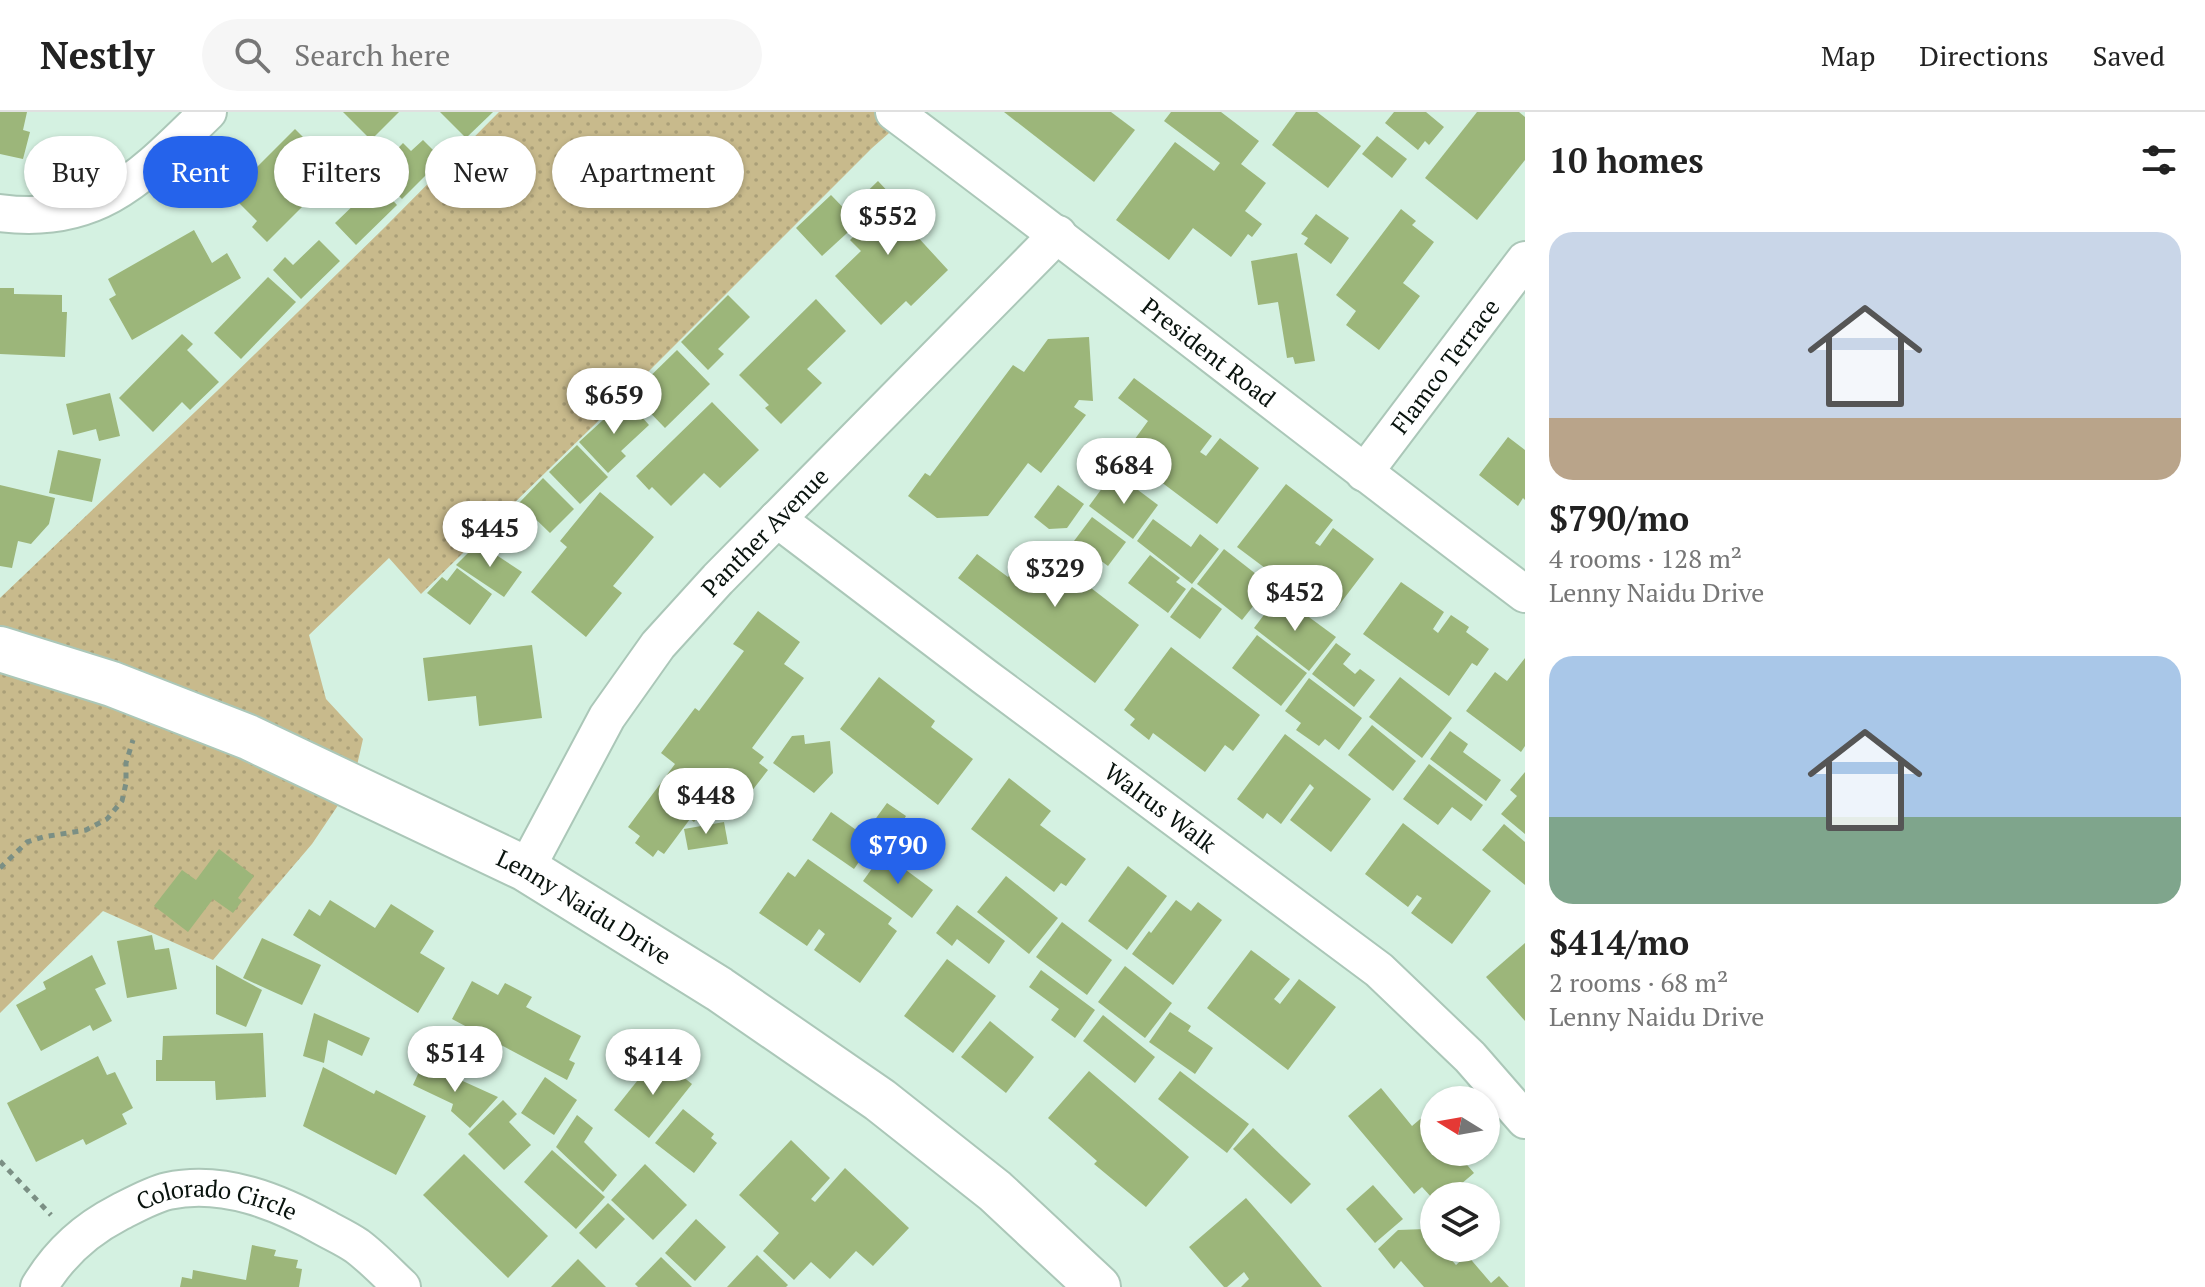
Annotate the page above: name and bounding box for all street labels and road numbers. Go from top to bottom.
street label: President Road [1135,290,1282,414]
street label: Flamco Terrace [1383,292,1506,440]
street label: Panther Avenue [694,460,835,603]
street label: Walrus Walk [1098,755,1224,860]
street label: Lenny Naidu Drive [492,841,677,972]
street label: Colorado Circle [131,1172,303,1227]

